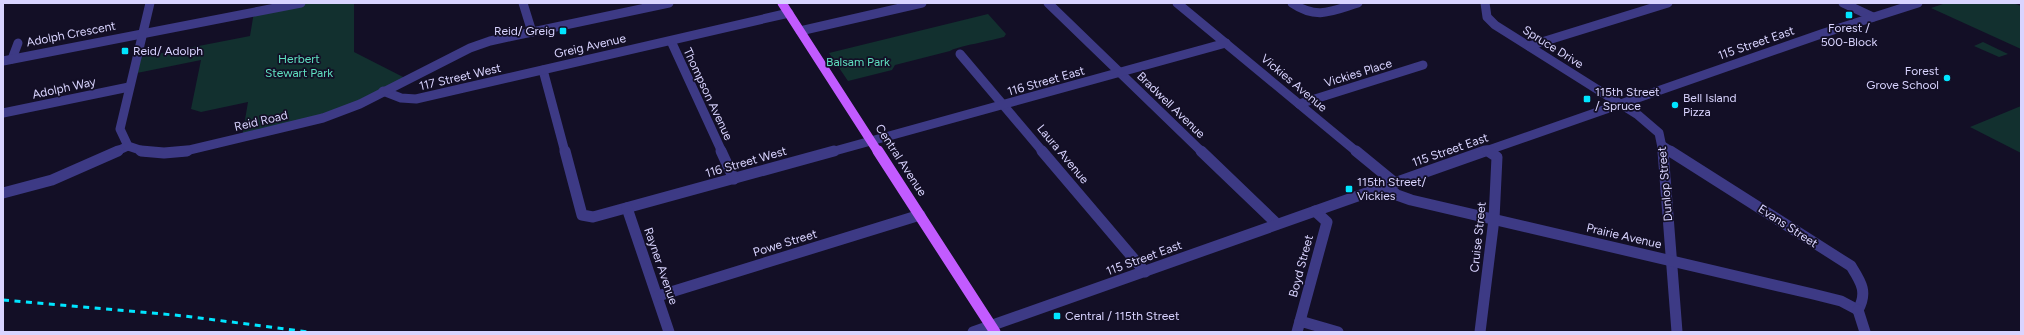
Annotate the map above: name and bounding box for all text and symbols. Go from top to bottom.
marker: Forest / 500-Block [1844,10,1854,20]
street label: Adolph Crescent [25,18,117,50]
place label: Forest / 500-Block [1821,21,1877,49]
street label: Spruce Drive [1520,23,1586,71]
street label: 115 Street East [1716,23,1796,63]
place label: Reid/ Greig [494,24,555,38]
marker: Reid/ Greig [558,26,568,36]
street label: Greig Avenue [553,31,628,61]
place label: Reid/ Adolph [133,44,203,58]
marker: Reid/ Adolph [120,46,130,56]
street label: Thompson Avenue [680,46,736,143]
street label: Vickies Avenue [1258,51,1330,115]
park label: Herbert Stewart Park [265,52,333,80]
park label: Balsam Park [826,55,890,69]
street label: Vickies Place [1322,56,1394,90]
street label: 117 Street West [418,61,503,93]
street label: 116 Street East [1006,63,1087,99]
place label: Forest Grove School [1866,64,1939,92]
street label: Bradwell Avenue [1134,69,1208,141]
marker: Forest Grove School [1942,73,1952,83]
street label: Adolph Way [31,74,98,102]
place label: 115th Street / Spruce [1595,85,1660,113]
place label: Bell Island Pizza [1683,91,1736,119]
marker: 115th Street / Spruce [1582,94,1592,104]
marker: Bell Island Pizza [1670,100,1680,110]
street label: Reid Road [233,108,289,134]
street label: Central Avenue [873,121,930,199]
street label: Laura Avenue [1034,122,1092,187]
street label: 115 Street East [1410,130,1490,170]
street label: 116 Street West [704,144,789,180]
street label: Dunlop Street [1655,146,1675,222]
place label: 115th Street/ Vickies [1357,175,1427,203]
marker: 115th Street/ Vickies [1344,184,1354,194]
street label: Cruise Street [1467,201,1489,273]
street label: Evans Street [1756,202,1821,251]
street label: Prairie Avenue [1585,221,1663,252]
street label: Rayner Avenue [641,226,681,307]
street label: Powe Street [751,227,819,259]
street label: Boyd Street [1286,233,1316,299]
street label: 115 Street East [1104,238,1184,278]
place label: Central / 115th Street [1065,309,1180,323]
marker: Central / 115th Street [1052,311,1062,321]

